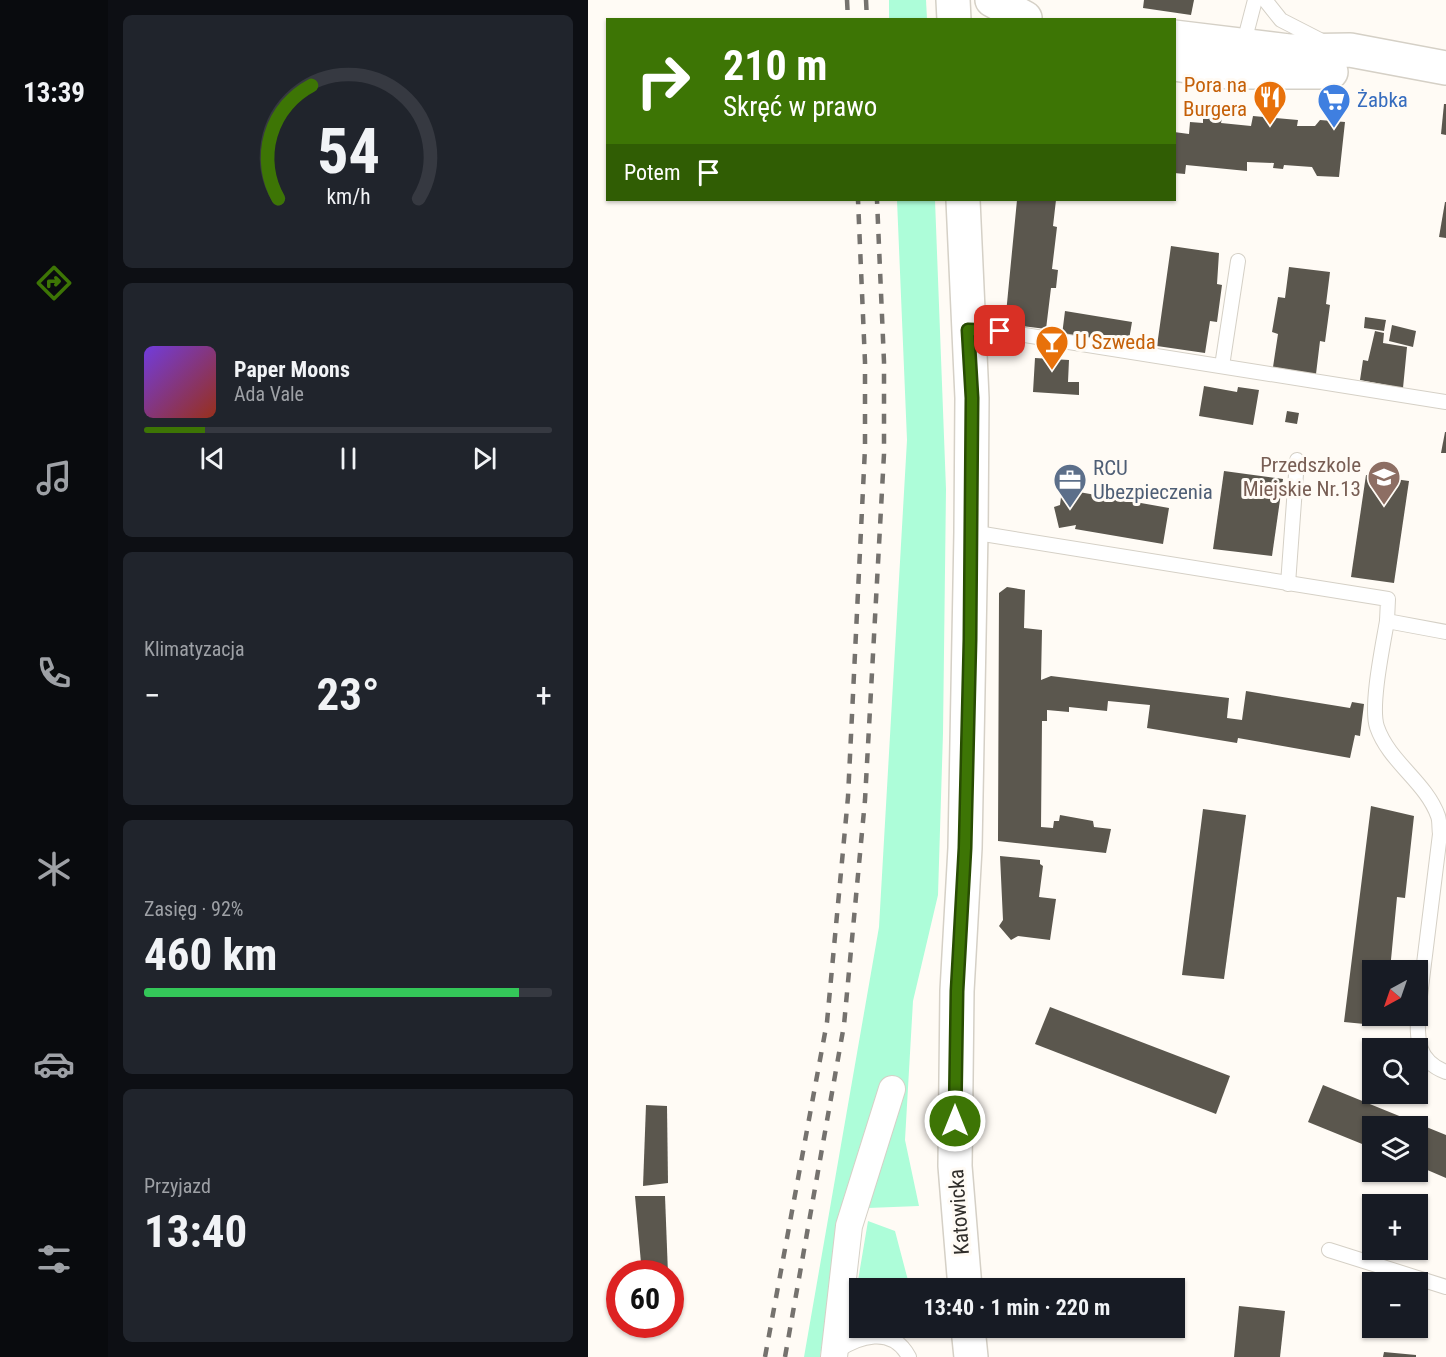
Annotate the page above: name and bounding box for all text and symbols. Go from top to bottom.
text: 210 m [723,41,828,90]
icon: right [624,42,702,120]
place label: Pora na Burgera [1183,73,1247,121]
text: 13:39 [23,77,85,109]
restaurant icon: Pora na Burgera [1252,79,1288,126]
supermarket icon: Żabka [1316,82,1352,129]
place label: Żabka [1357,88,1408,112]
text: Skręć w prawo [723,91,877,123]
text: 54 [316,115,380,188]
icon: arrive [692,156,725,189]
text: Potem [624,160,680,185]
text: km/h [326,184,370,209]
icon: directions [33,262,75,304]
pin [974,305,1025,356]
icon: arrive [983,314,1016,347]
bar icon: U Szweda [1034,324,1070,371]
place label: U Szweda [1075,330,1156,354]
text: Paper Moons [234,357,350,382]
text: Ada Vale [234,382,304,406]
icon: previous [196,442,229,475]
icon: pause [332,442,365,475]
icon: next [468,442,501,475]
place label: Przedszkole Miejskie Nr.13 [1243,453,1361,501]
place label: RCU Ubezpieczenia [1093,456,1213,504]
icon: music [33,457,75,499]
school or university icon: Przedszkole Miejskie Nr.13 [1366,459,1402,506]
office icon: RCU Ubezpieczenia [1052,462,1088,509]
text: Klimatyzacja [144,637,245,661]
icon: phone [33,652,75,694]
text: 23° [317,668,380,721]
text: − [144,676,161,715]
text: + [536,676,552,715]
icon: climate [33,848,75,890]
text: Zasięg · 92% [144,897,243,921]
text: 460 km [144,928,277,981]
north arrow [1362,960,1428,1026]
map controls [1362,960,1428,1338]
button: search [1362,1038,1428,1104]
icon: car [33,1043,75,1085]
position arrow [923,1089,987,1153]
button: layers [1362,1116,1428,1182]
street label: Katowicka [944,1168,974,1256]
text: Przyjazd [144,1174,211,1198]
button: + [1362,1194,1428,1260]
text: 13:40 [144,1205,247,1258]
icon: filters [33,1238,75,1280]
speed limit sign: 60 [606,1260,684,1338]
button: − [1362,1272,1428,1338]
text: 13:40 · 1 min · 220 m [924,1295,1110,1320]

